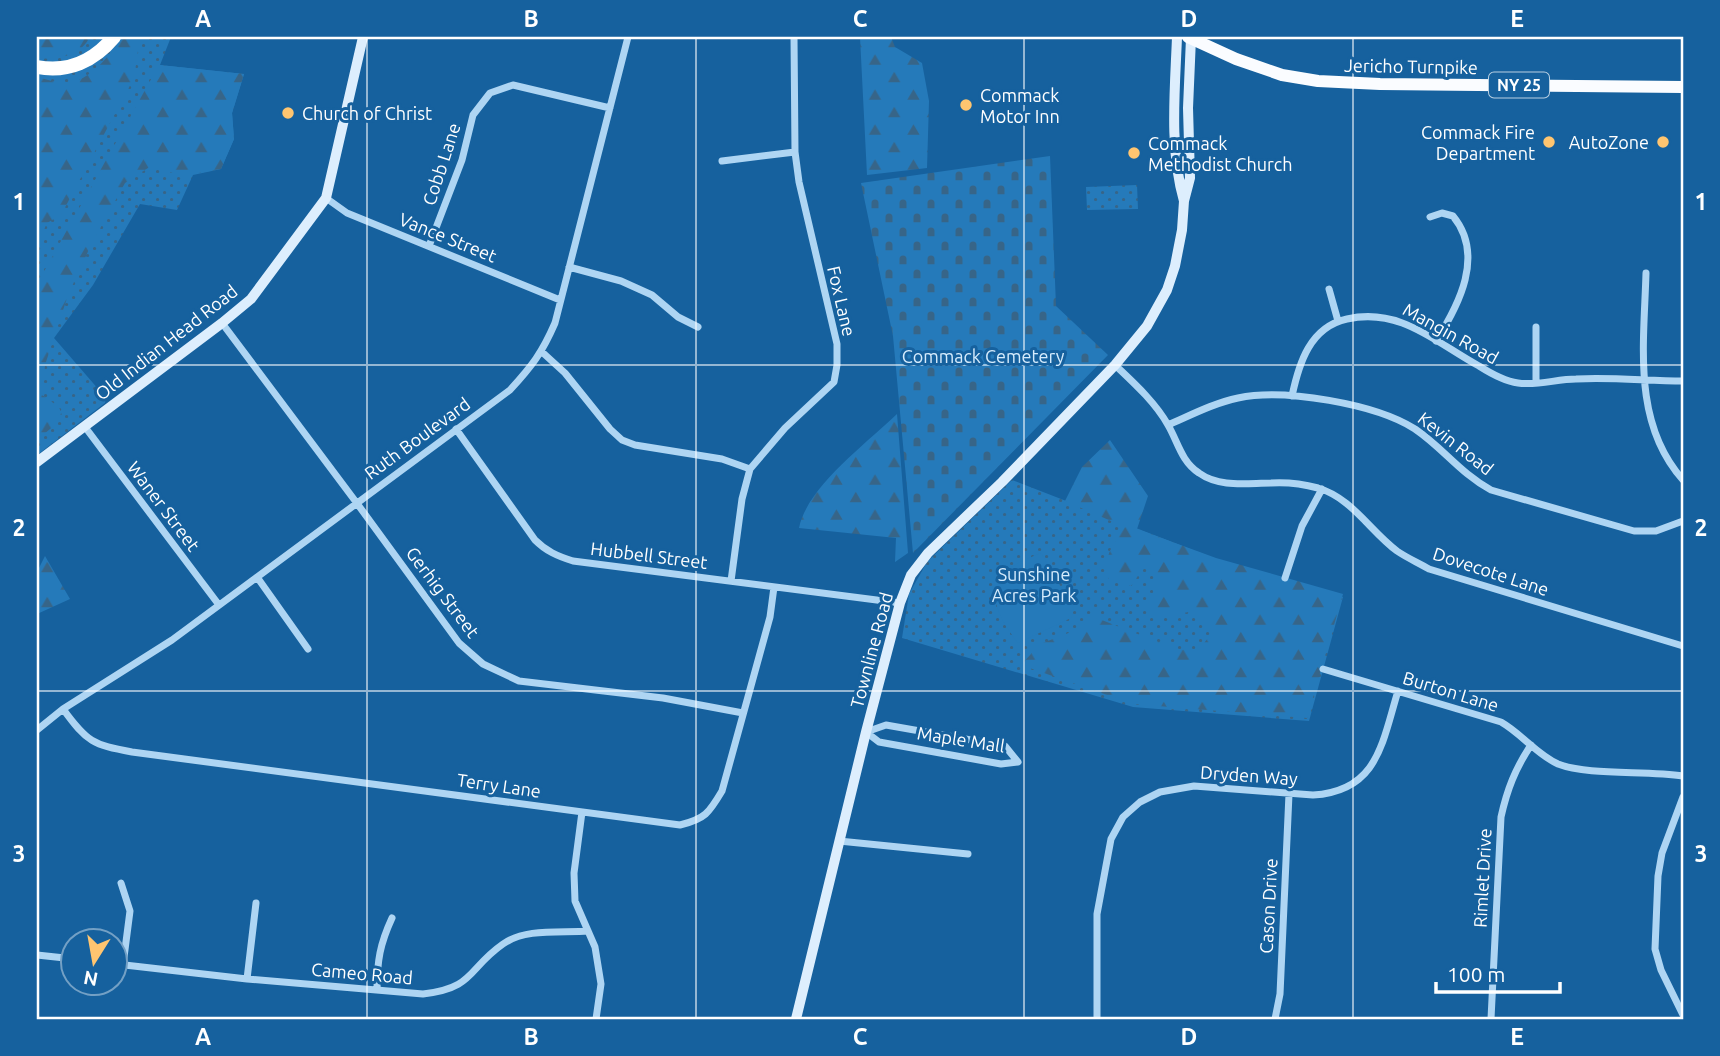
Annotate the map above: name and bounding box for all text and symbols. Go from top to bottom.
text: A [195,6,211,31]
text: B [523,6,539,31]
text: C [853,6,868,31]
text: D [1181,6,1197,31]
text: E [1510,6,1524,31]
street label: Jericho Turnpike [1344,55,1478,77]
road number: NY 25 [1489,72,1549,97]
place label: Commack Motor Inn [980,85,1060,126]
marker: Commack Motor Inn [958,97,974,113]
place label: Church of Christ [302,103,432,123]
marker: Church of Christ [280,105,296,121]
street label: Cobb Lane [418,120,464,208]
place label: Commack Fire Department [1421,122,1535,163]
place label: AutoZone [1569,132,1649,152]
place label: Commack Methodist Church [1148,133,1292,174]
marker: Commack Fire Department [1541,134,1557,150]
marker: AutoZone [1655,134,1671,150]
marker: Commack Methodist Church [1126,145,1142,161]
text: 1 [13,189,25,214]
text: 1 [1695,189,1707,214]
street label: Vance Street [396,208,500,266]
street label: Fox Lane [824,264,860,338]
street label: Old Indian Head Road [91,280,241,404]
street label: Mangin Road [1400,299,1502,367]
park label: Commack Cemetery [902,346,1065,366]
street label: Ruth Boulevard [360,393,474,483]
street label: Kevin Road [1414,408,1498,478]
street label: Waner Street [124,457,204,555]
text: 2 [13,515,25,540]
text: 2 [1695,515,1707,540]
street label: Hubbell Street [589,538,709,572]
street label: Gerhig Street [402,543,484,641]
street label: Dovecote Lane [1431,543,1551,599]
park label: Sunshine Acres Park [992,564,1076,605]
street label: Townline Road [846,590,896,710]
street label: Burton Lane [1401,667,1501,715]
street label: Maple Mall [916,722,1007,756]
street label: Dryden Way [1200,762,1299,788]
street label: Terry Lane [456,769,542,801]
street label: Rimlet Drive [1469,828,1495,928]
text: 3 [13,841,25,866]
text: 3 [1695,841,1707,866]
street label: Cason Drive [1256,858,1280,954]
north arrow [60,926,130,996]
scale bar [1436,951,1561,995]
street label: Cameo Road [310,959,414,987]
text: 100 m [1447,962,1505,986]
text: N [82,967,100,991]
text: A [195,1024,211,1049]
text: B [523,1024,539,1049]
text: C [853,1024,868,1049]
text: D [1181,1024,1197,1049]
text: E [1510,1024,1524,1049]

